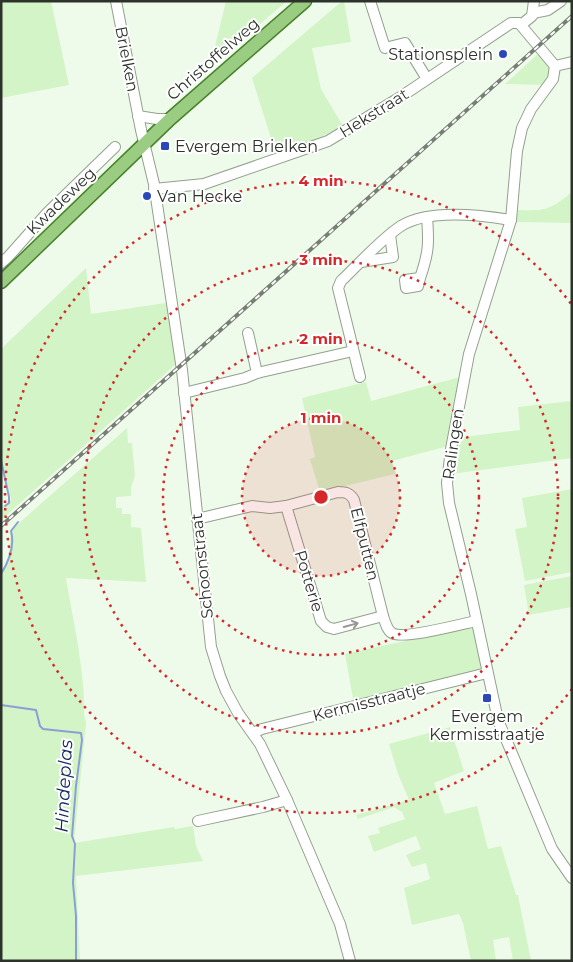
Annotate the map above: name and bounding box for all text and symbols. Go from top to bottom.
street label: Christoffelweg [163,14,263,104]
street label: Brielken [111,25,143,93]
place label: Stationsplein [388,45,493,64]
marker: Stationsplein [497,48,509,60]
street label: Hekstraat [336,84,412,142]
place label: Evergem Brielken [175,137,318,156]
marker: Evergem Brielken [159,140,171,152]
street label: Kwadeweg [22,163,100,239]
text: 4 min [298,171,344,190]
place label: Van Hecke [157,187,242,206]
marker: Van Hecke [141,190,153,202]
text: 3 min [298,250,343,269]
text: 2 min [299,329,343,348]
street label: Ralingen [439,407,467,481]
text: 1 min [301,408,341,427]
centre of rings [312,488,330,506]
street label: Elfputten [347,505,383,583]
street label: Schoonstraat [187,512,217,620]
street label: Potterie [291,548,327,614]
one-way arrow [343,620,359,629]
street label: Kermisstraatje [311,679,427,725]
marker: Evergem Kermisstraatje [481,692,493,704]
place label: Evergem Kermisstraatje [429,707,545,744]
water label: Hindeplas [51,739,77,833]

